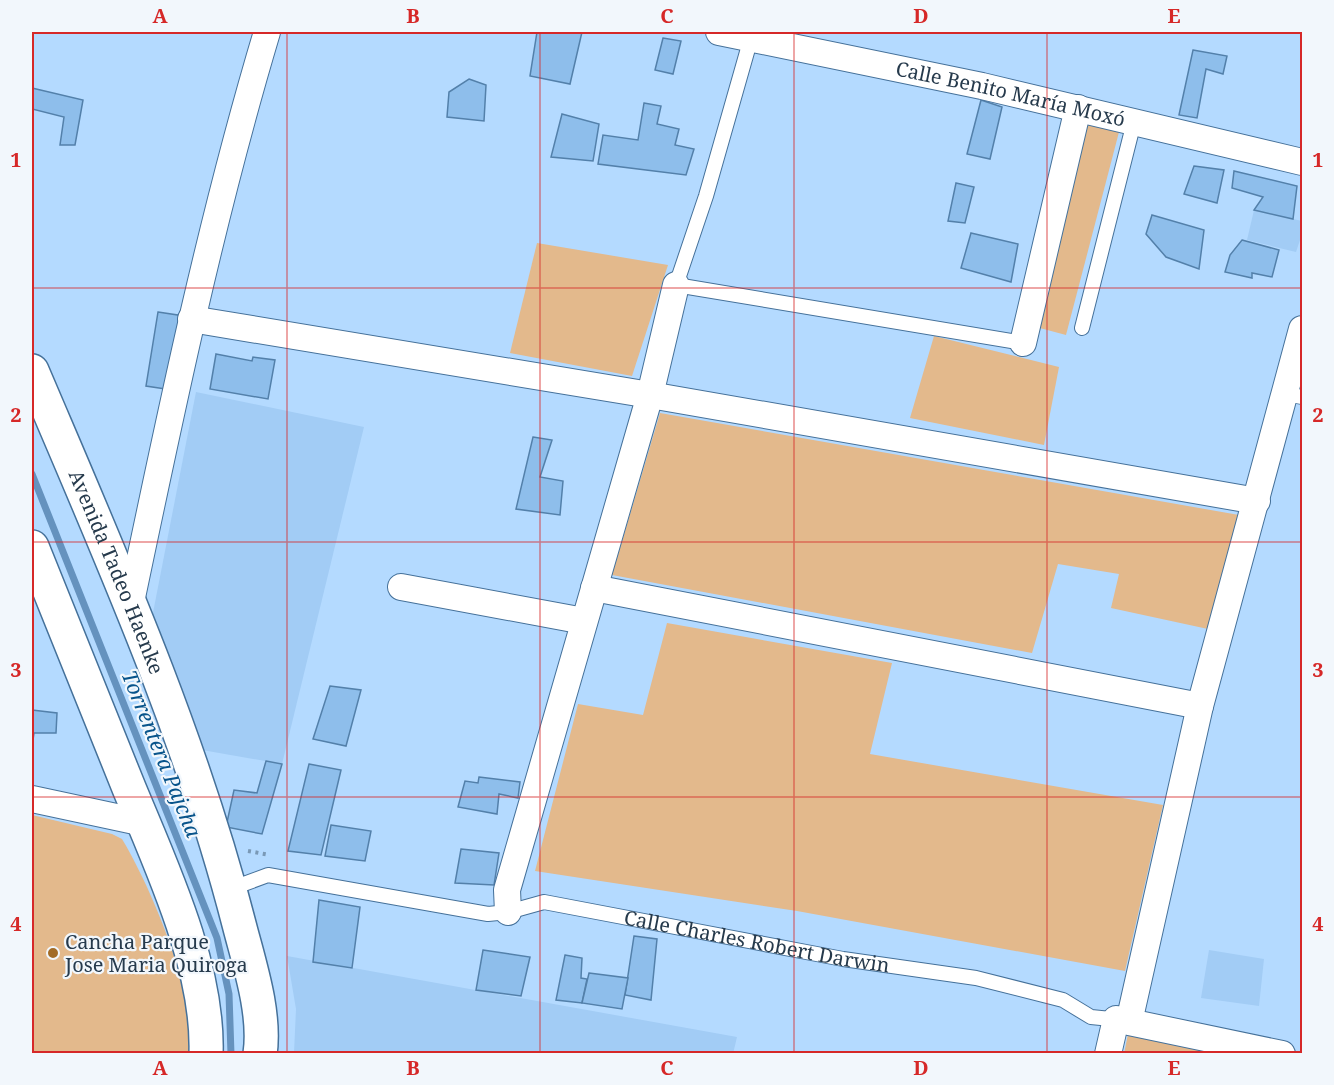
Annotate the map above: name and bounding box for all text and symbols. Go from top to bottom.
text: A [152,2,168,29]
text: B [406,2,420,29]
text: C [660,2,674,29]
text: D [913,2,929,29]
text: E [1167,2,1181,29]
street label: Calle Benito María Moxó [893,55,1128,133]
text: 1 [10,146,22,173]
text: 1 [1312,146,1324,173]
text: 2 [10,401,22,428]
text: 2 [1312,401,1324,428]
street label: Avenida Tadeo Haenke [63,465,171,678]
text: 3 [10,656,22,683]
text: 3 [1312,656,1324,683]
water label: Torrentera Pajcha [116,666,209,842]
street label: Calle Charles Robert Darwin [622,904,892,979]
text: 4 [10,910,22,937]
text: 4 [1312,910,1324,937]
place label: Cancha Parque Jose Maria Quiroga [64,928,248,978]
marker: Cancha Parque Jose Maria Quiroga [46,946,60,960]
text: A [152,1054,168,1081]
text: B [406,1054,420,1081]
text: C [660,1054,674,1081]
text: D [913,1054,929,1081]
text: E [1167,1054,1181,1081]

